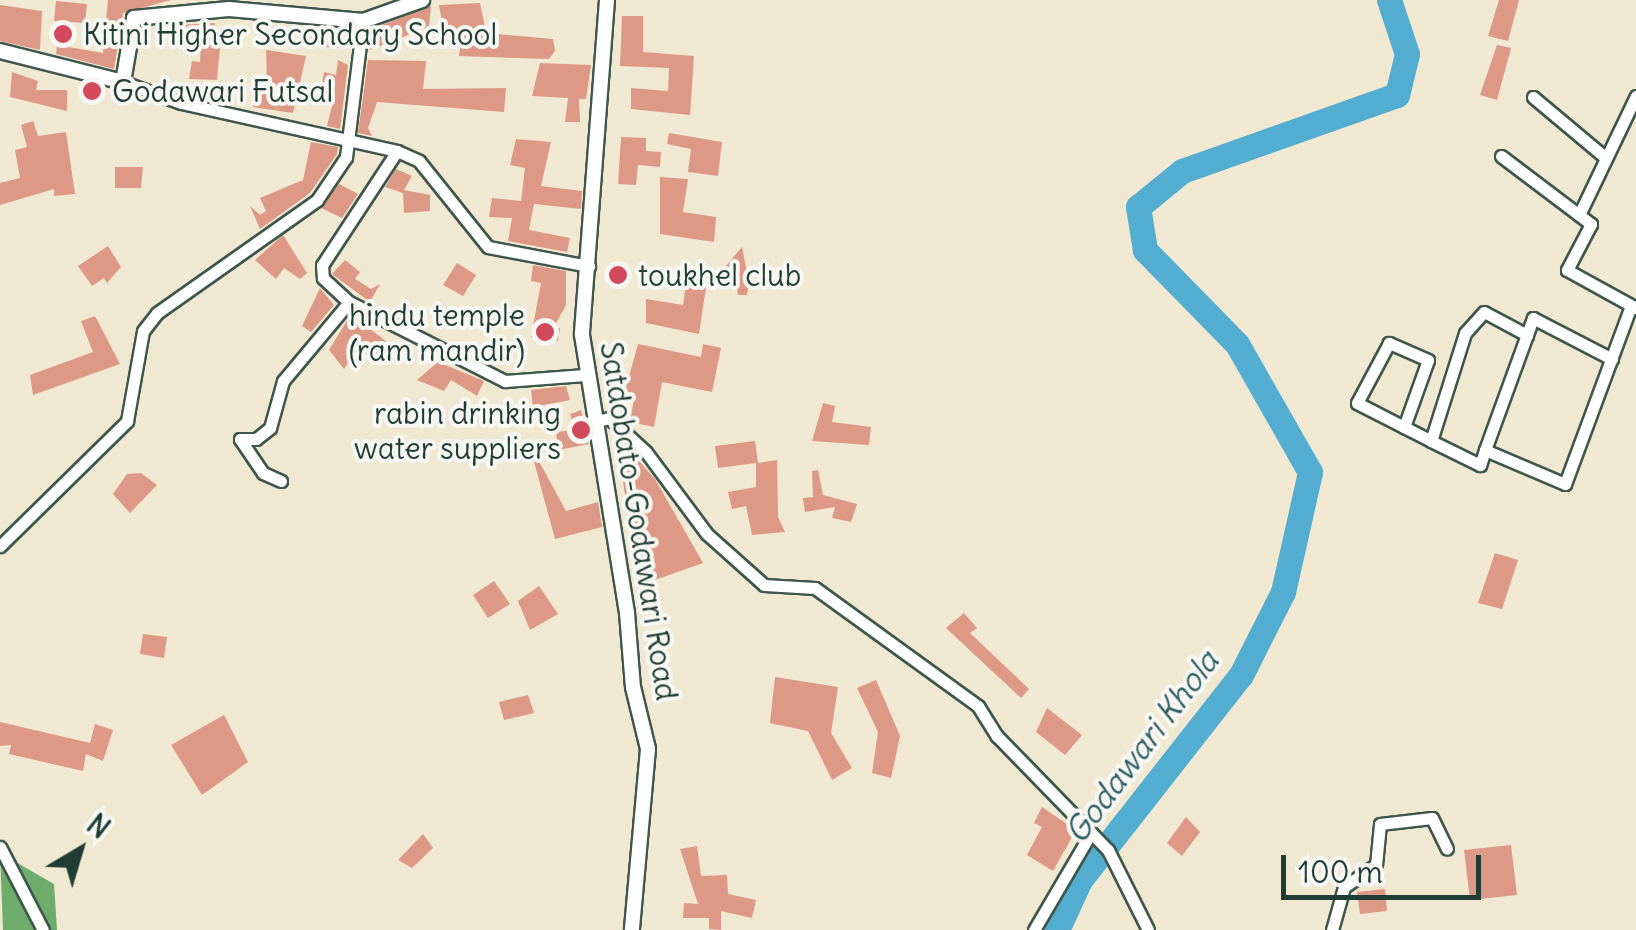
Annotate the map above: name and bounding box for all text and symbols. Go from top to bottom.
place label: Kitini Higher Secondary School [83,16,497,52]
marker: Kitini Higher Secondary School [52,23,74,45]
place label: Godawari Futsal [112,73,333,109]
marker: Godawari Futsal [81,80,103,102]
place label: toukhel club [638,257,801,293]
marker: toukhel club [607,264,629,286]
place label: hindu temple (ram mandir) [349,297,525,368]
marker: hindu temple (ram mandir) [534,321,556,343]
street label: Satdobato-Godawari Road [593,339,685,703]
place label: rabin drinking water suppliers [354,395,561,466]
marker: rabin drinking water suppliers [570,419,592,441]
water label: Godawari Khola [1057,643,1227,851]
north arrow [30,800,130,900]
text: N [80,806,117,846]
scale bar [1286,835,1486,897]
text: 100 m [1298,853,1383,891]

